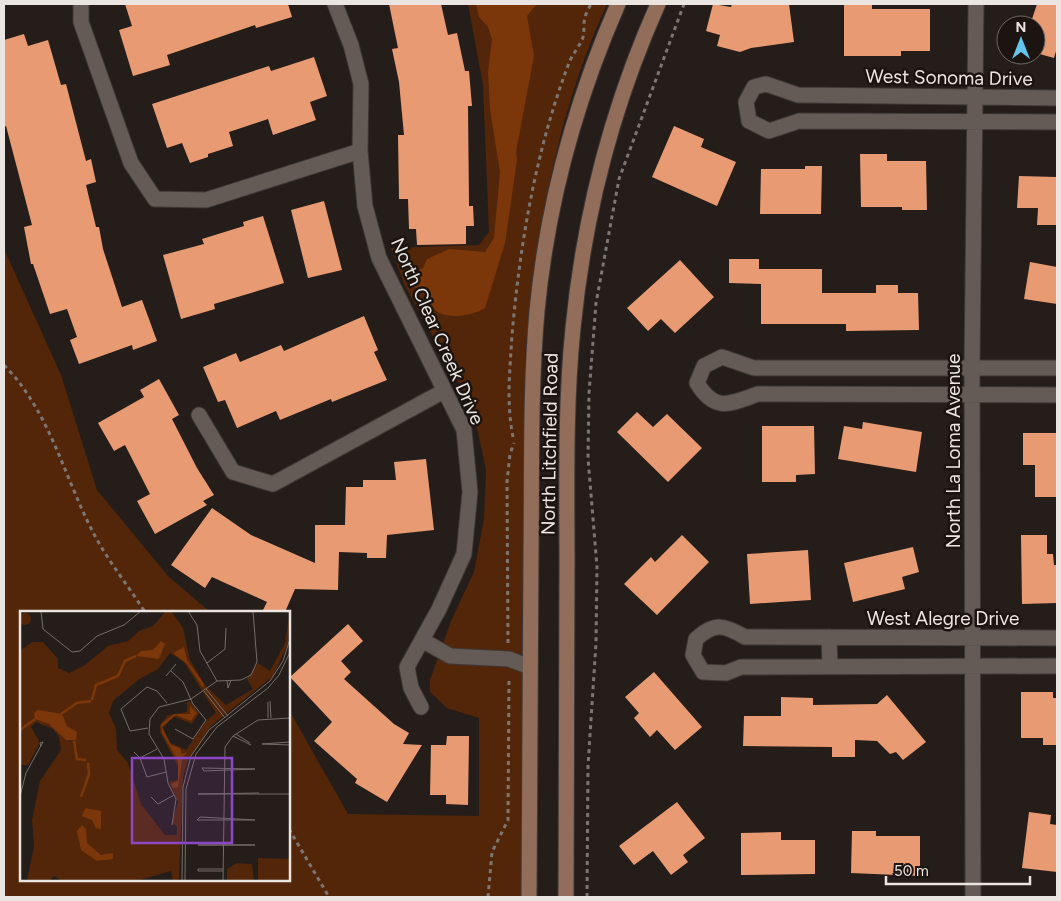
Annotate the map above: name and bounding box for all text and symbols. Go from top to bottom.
north arrow [996,15,1046,65]
text: N [1016,19,1026,36]
street label: West Sonoma Drive [865,65,1033,90]
street label: North Clear Creek Drive [386,234,489,428]
street label: North Litchfield Road [536,353,563,535]
street label: North La Loma Avenue [942,354,965,548]
street label: West Alegre Drive [867,607,1019,630]
inset map [20,611,290,881]
scale bar [886,854,1030,886]
text: 50 m [894,862,929,880]

